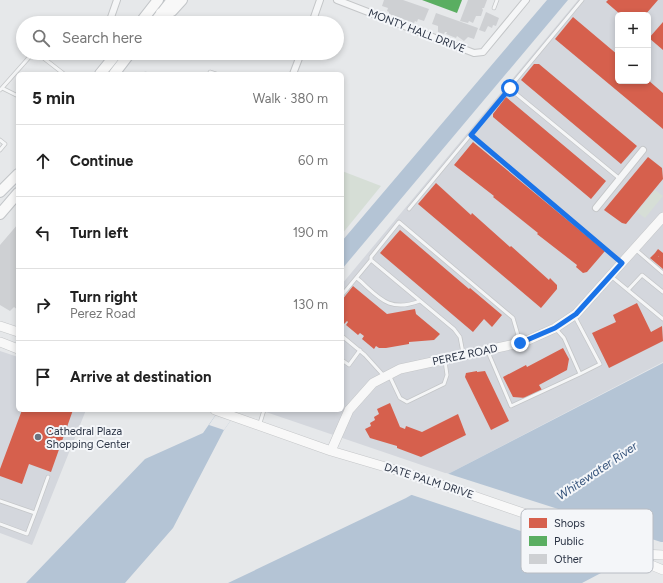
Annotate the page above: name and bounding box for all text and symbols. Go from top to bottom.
street label: MONTY HALL DRIVE [366,6,468,56]
map controls [615,12,651,84]
button: + [615,12,651,48]
search box [16,16,344,60]
icon: search [30,27,52,49]
text: Search here [62,29,142,47]
button: − [615,48,651,84]
route start [501,79,519,97]
text: 5 min [32,88,75,108]
text: Walk · 380 m [253,91,328,106]
icon: ahead [32,150,54,172]
text: Continue [70,152,133,170]
text: 60 m [298,153,328,168]
icon: left [32,222,54,244]
text: Turn left [70,224,128,242]
text: 190 m [293,225,328,240]
text: Turn right [70,288,138,306]
icon: right [32,294,54,316]
text: 130 m [293,297,328,312]
text: Perez Road [70,306,136,321]
route end [511,334,529,352]
street label: PEREZ ROAD [431,342,499,368]
icon: arrive [32,366,54,388]
text: Arrive at destination [70,368,211,386]
place label: Cathedral Plaza Shopping Center [46,425,130,451]
marker: Cathedral Plaza Shopping Center [33,432,43,442]
water label: Whitewater River [554,438,641,503]
street label: DATE PALM DRIVE [383,460,475,502]
legend [521,509,653,573]
text: Shops [554,517,585,530]
text: Public [554,535,584,548]
text: Other [554,553,583,566]

